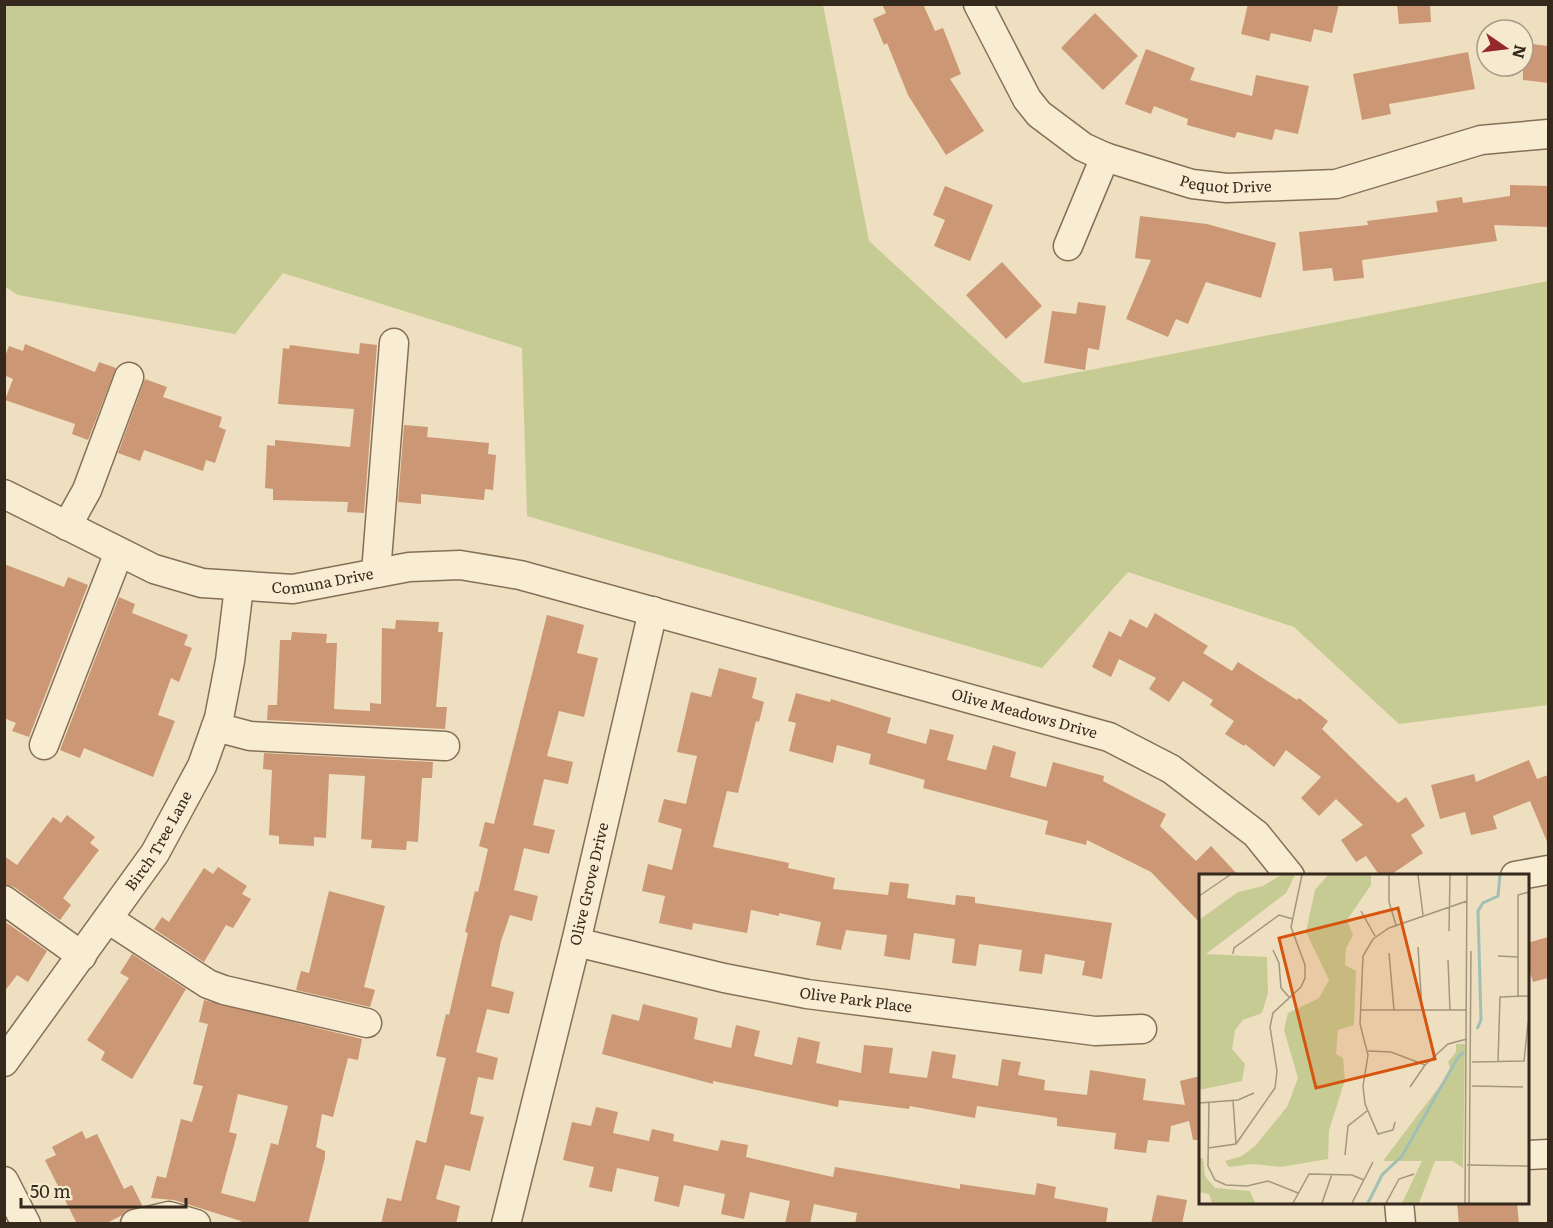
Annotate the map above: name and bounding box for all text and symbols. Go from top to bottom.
north arrow [1475,18,1535,78]
text: N [1507,42,1534,61]
street label: Pequot Drive [1177,168,1272,198]
street label: Comuna Drive [271,561,375,599]
street label: Olive Meadows Drive [949,681,1101,743]
street label: Birch Tree Lane [118,786,197,895]
street label: Olive Grove Drive [563,820,614,948]
inset map [1199,874,1529,1204]
street label: Olive Park Place [798,980,914,1017]
scale bar [21,1171,186,1209]
text: 50 m [30,1177,71,1204]

